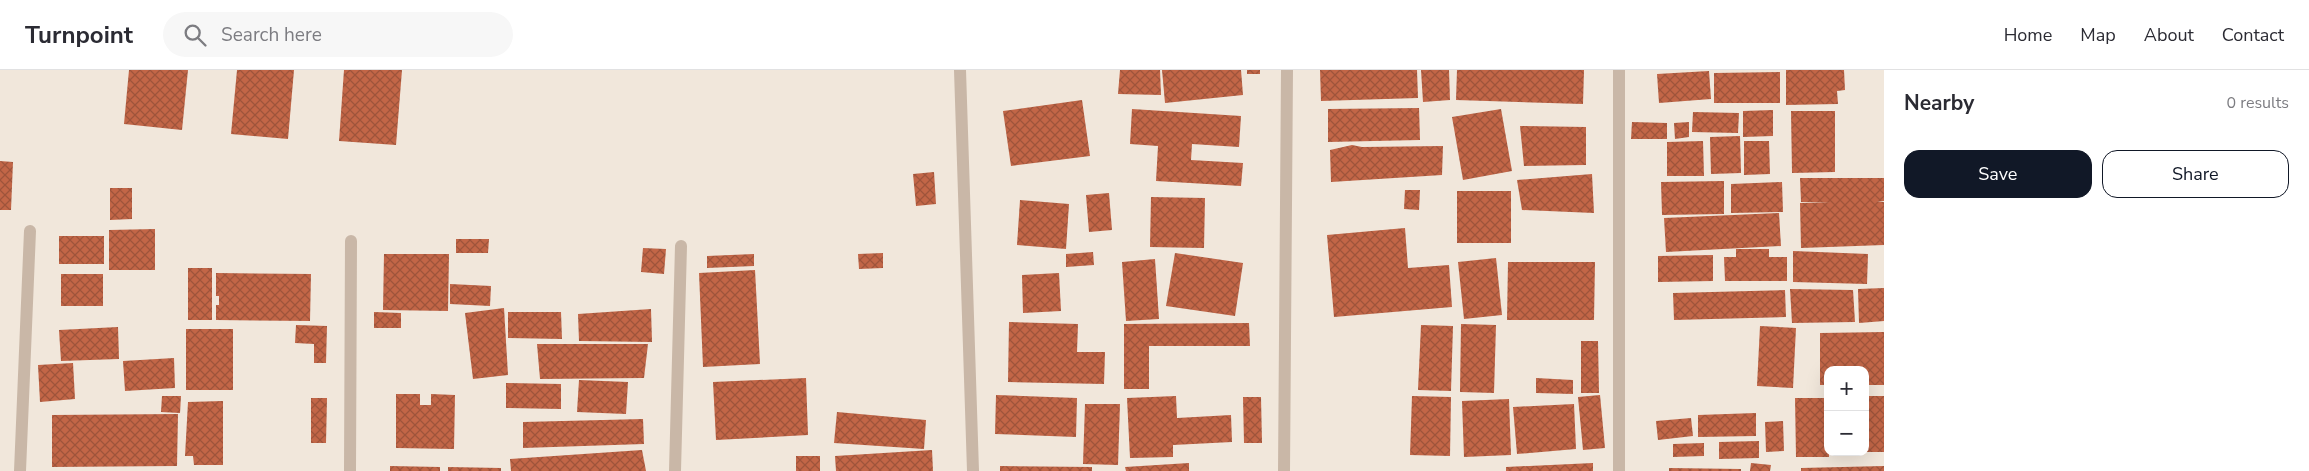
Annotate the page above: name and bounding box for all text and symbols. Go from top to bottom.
search box [163,12,513,57]
text: Turnpoint [25,19,133,51]
icon: search [181,21,209,49]
text: Search here [221,22,322,48]
text: Home [2004,23,2052,47]
text: Map [2080,23,2116,47]
text: About [2144,23,2194,47]
text: Contact [2222,23,2284,47]
text: Nearby [1904,89,1974,117]
text: 0 results [2227,92,2289,114]
button: Save [1904,150,2092,198]
button: Share [2102,150,2289,198]
map controls [1824,366,1869,456]
button: + [1824,366,1869,411]
button: − [1824,411,1869,456]

